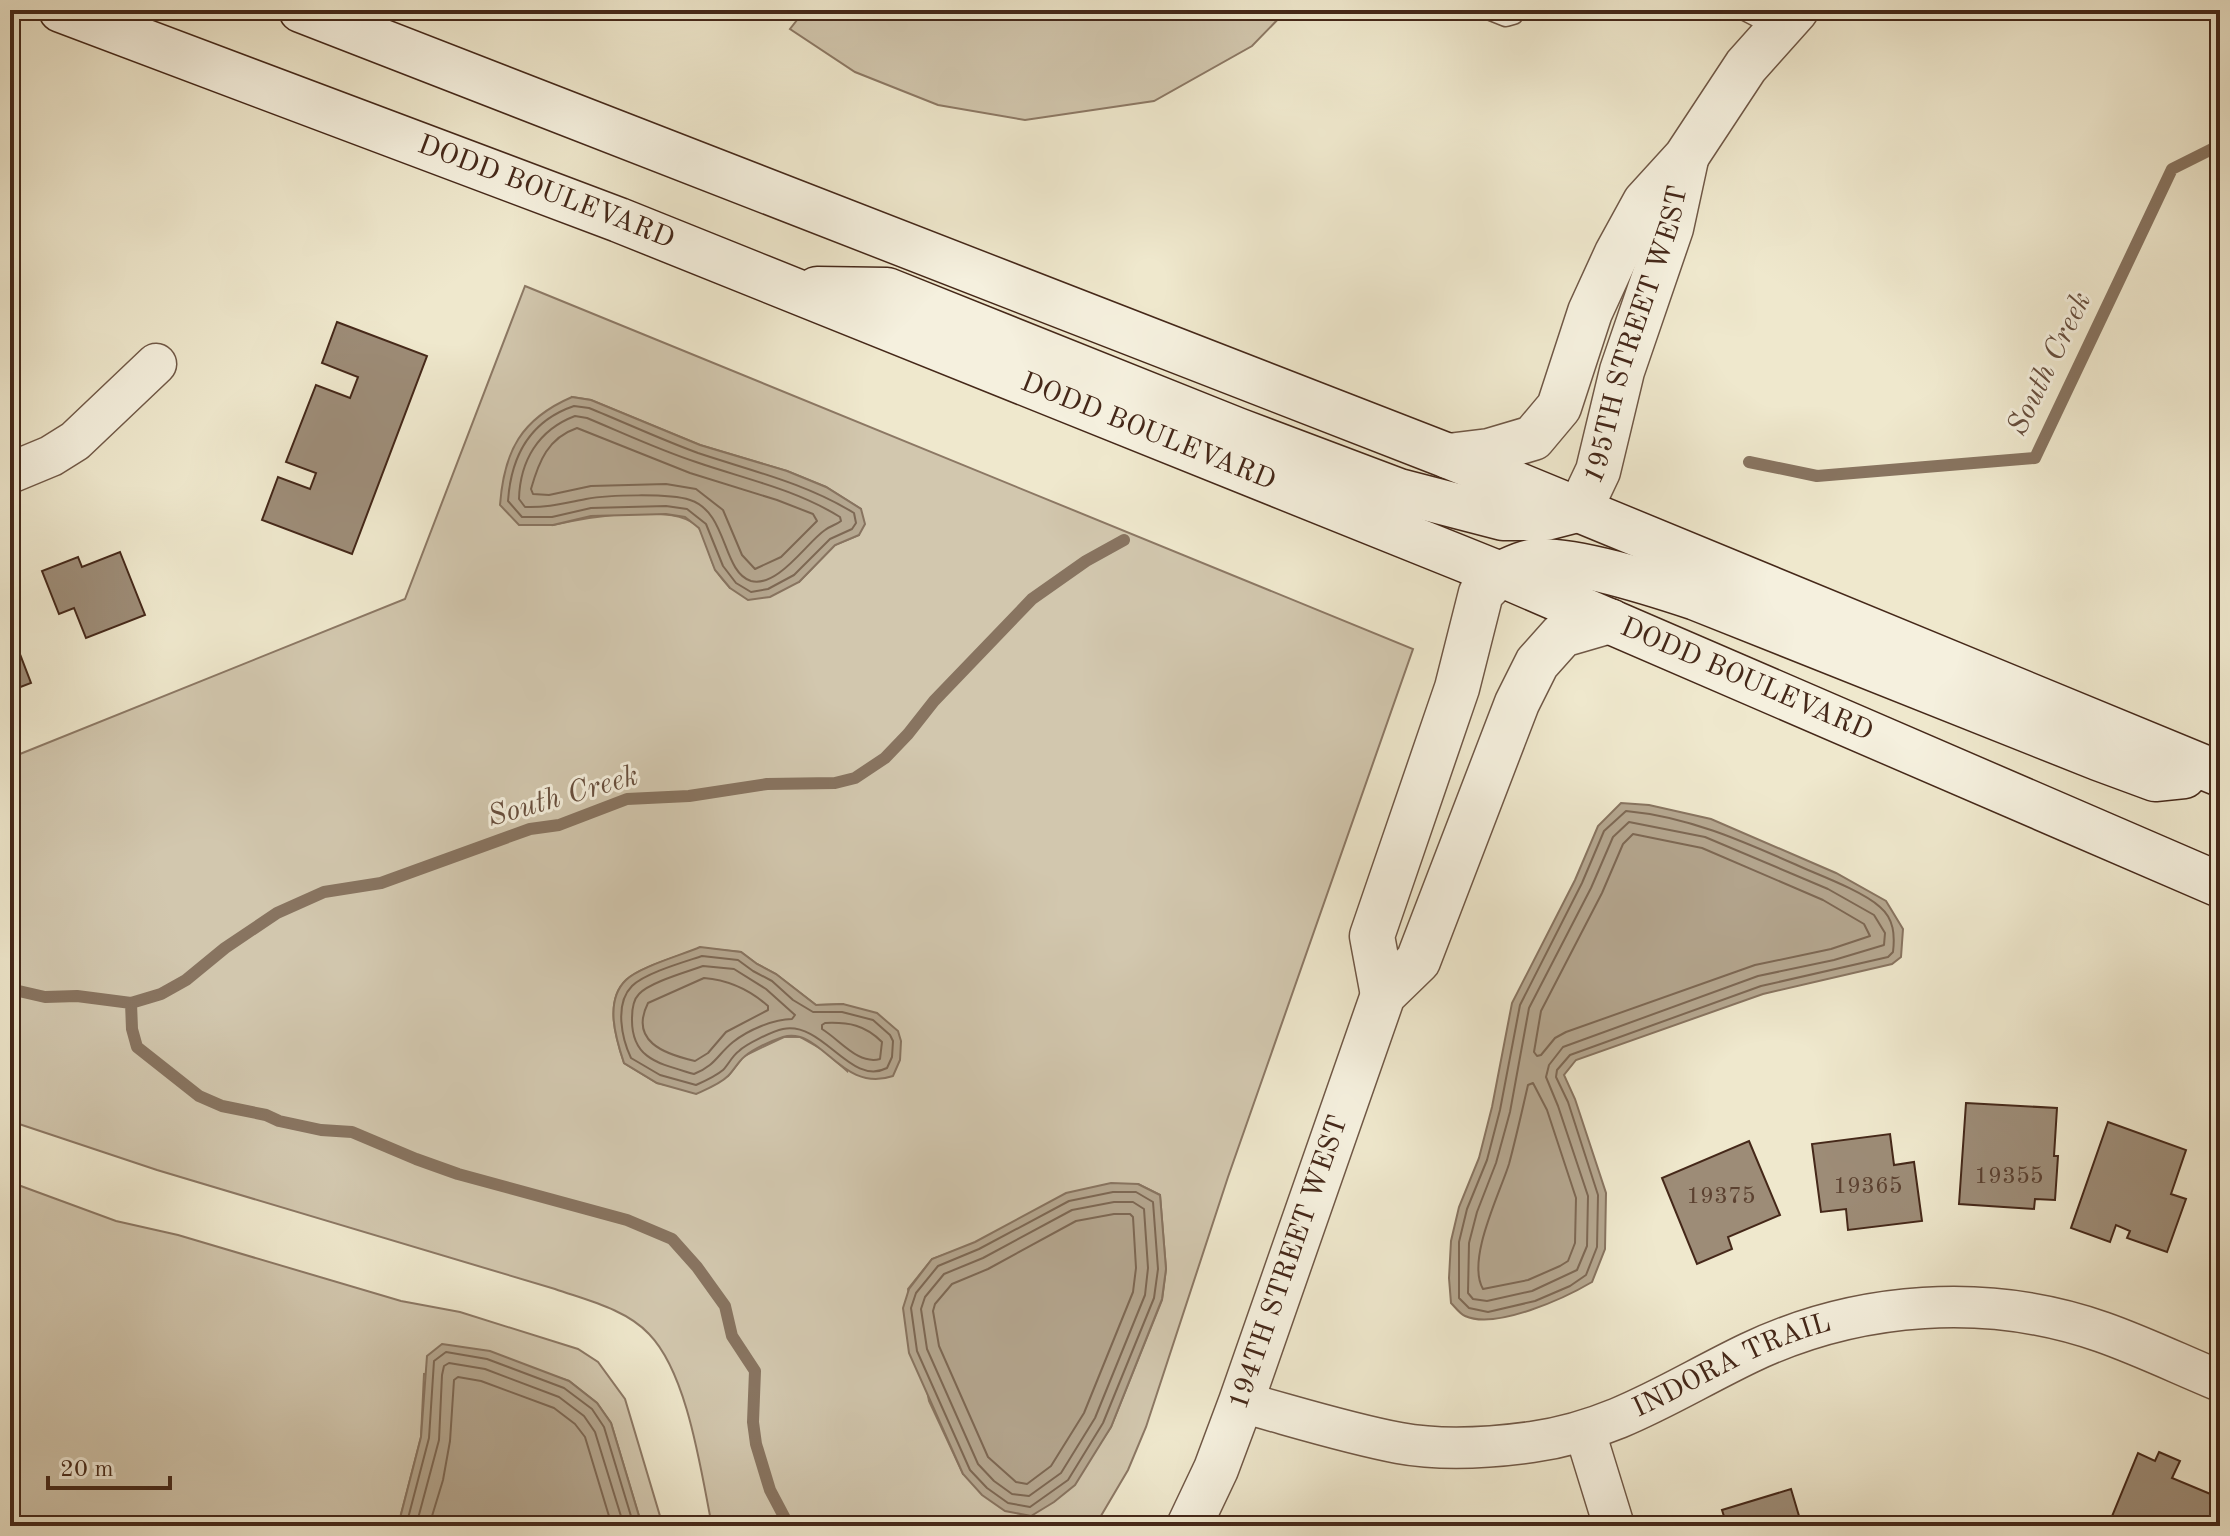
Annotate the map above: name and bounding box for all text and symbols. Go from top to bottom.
street label: DODD BOULEVARD [414,131,678,255]
street label: 195TH STREET WEST [1580,183,1694,488]
water label: South Creek [2002,288,2098,440]
street label: DODD BOULEVARD [1016,369,1279,496]
street label: DODD BOULEVARD [1616,614,1877,747]
water label: South Creek [484,761,642,833]
street label: 194TH STREET WEST [1225,1112,1354,1413]
house number: 19355 [1974,1165,2044,1189]
house number: 19365 [1833,1175,1903,1199]
house number: 19375 [1686,1185,1756,1209]
street label: INDORA TRAIL [1629,1310,1834,1424]
scale bar [48,1440,170,1490]
text: 20 m [60,1458,114,1482]

